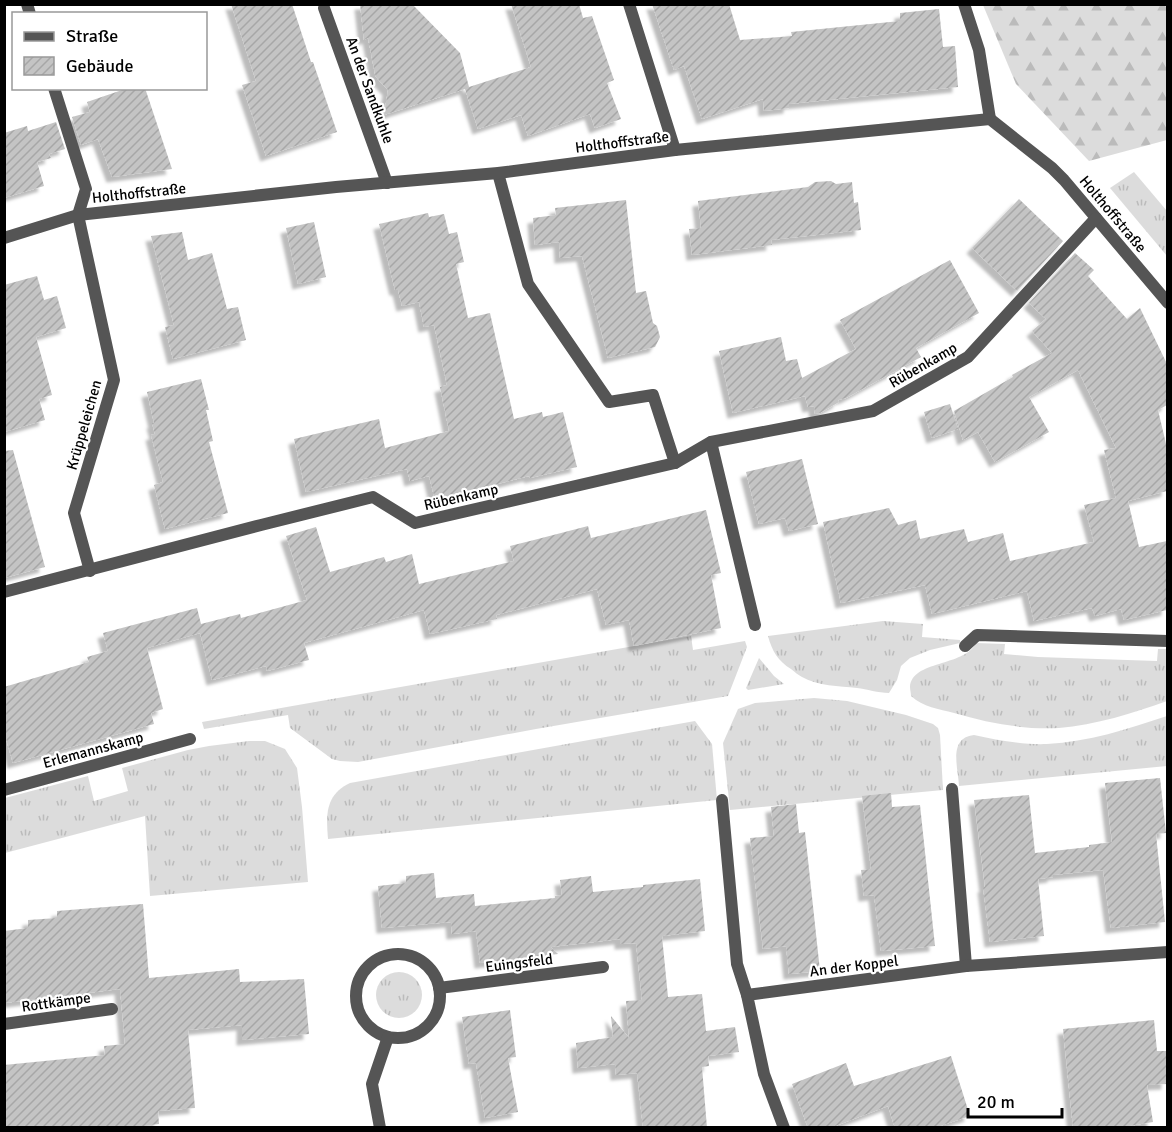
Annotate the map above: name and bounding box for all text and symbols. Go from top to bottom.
legend [12,12,207,90]
text: Straße [66,25,118,47]
street label: An der Sandkuhle [342,34,398,146]
text: Gebäude [66,55,134,77]
street label: Holthoffstraße [574,127,670,157]
street label: Holthoffstraße [1076,172,1150,256]
street label: Holthoffstraße [91,179,187,207]
street label: Rübenkamp [886,338,960,392]
street label: Krüppeleichen [63,378,105,472]
street label: Rübenkamp [422,480,500,514]
street label: Erlemannskamp [41,728,145,772]
street label: Euingsfeld [484,950,554,976]
street label: An der Koppel [809,952,899,980]
street label: Rottkämpe [20,988,92,1016]
scale bar [968,1081,1062,1119]
text: 20 m [977,1091,1015,1113]

